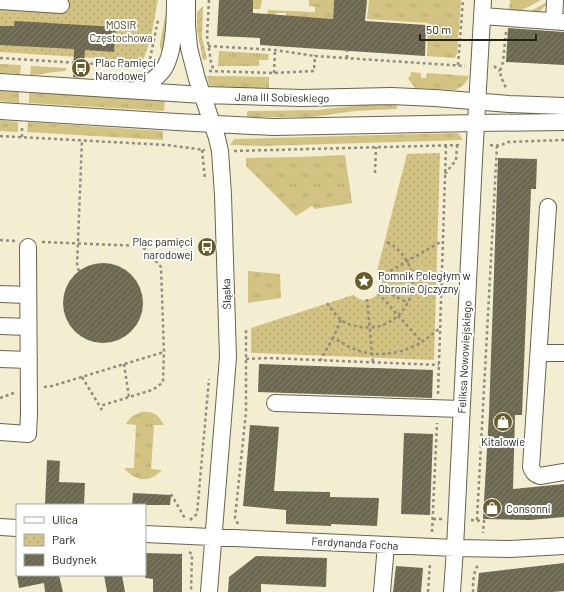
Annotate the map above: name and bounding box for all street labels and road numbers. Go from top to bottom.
street label: Jana III Sobieskiego [234,90,330,104]
street label: Śląska [219,278,233,310]
street label: Feliksa Nowowiejskiego [455,300,473,414]
street label: Ferdynanda Focha [311,534,399,552]

